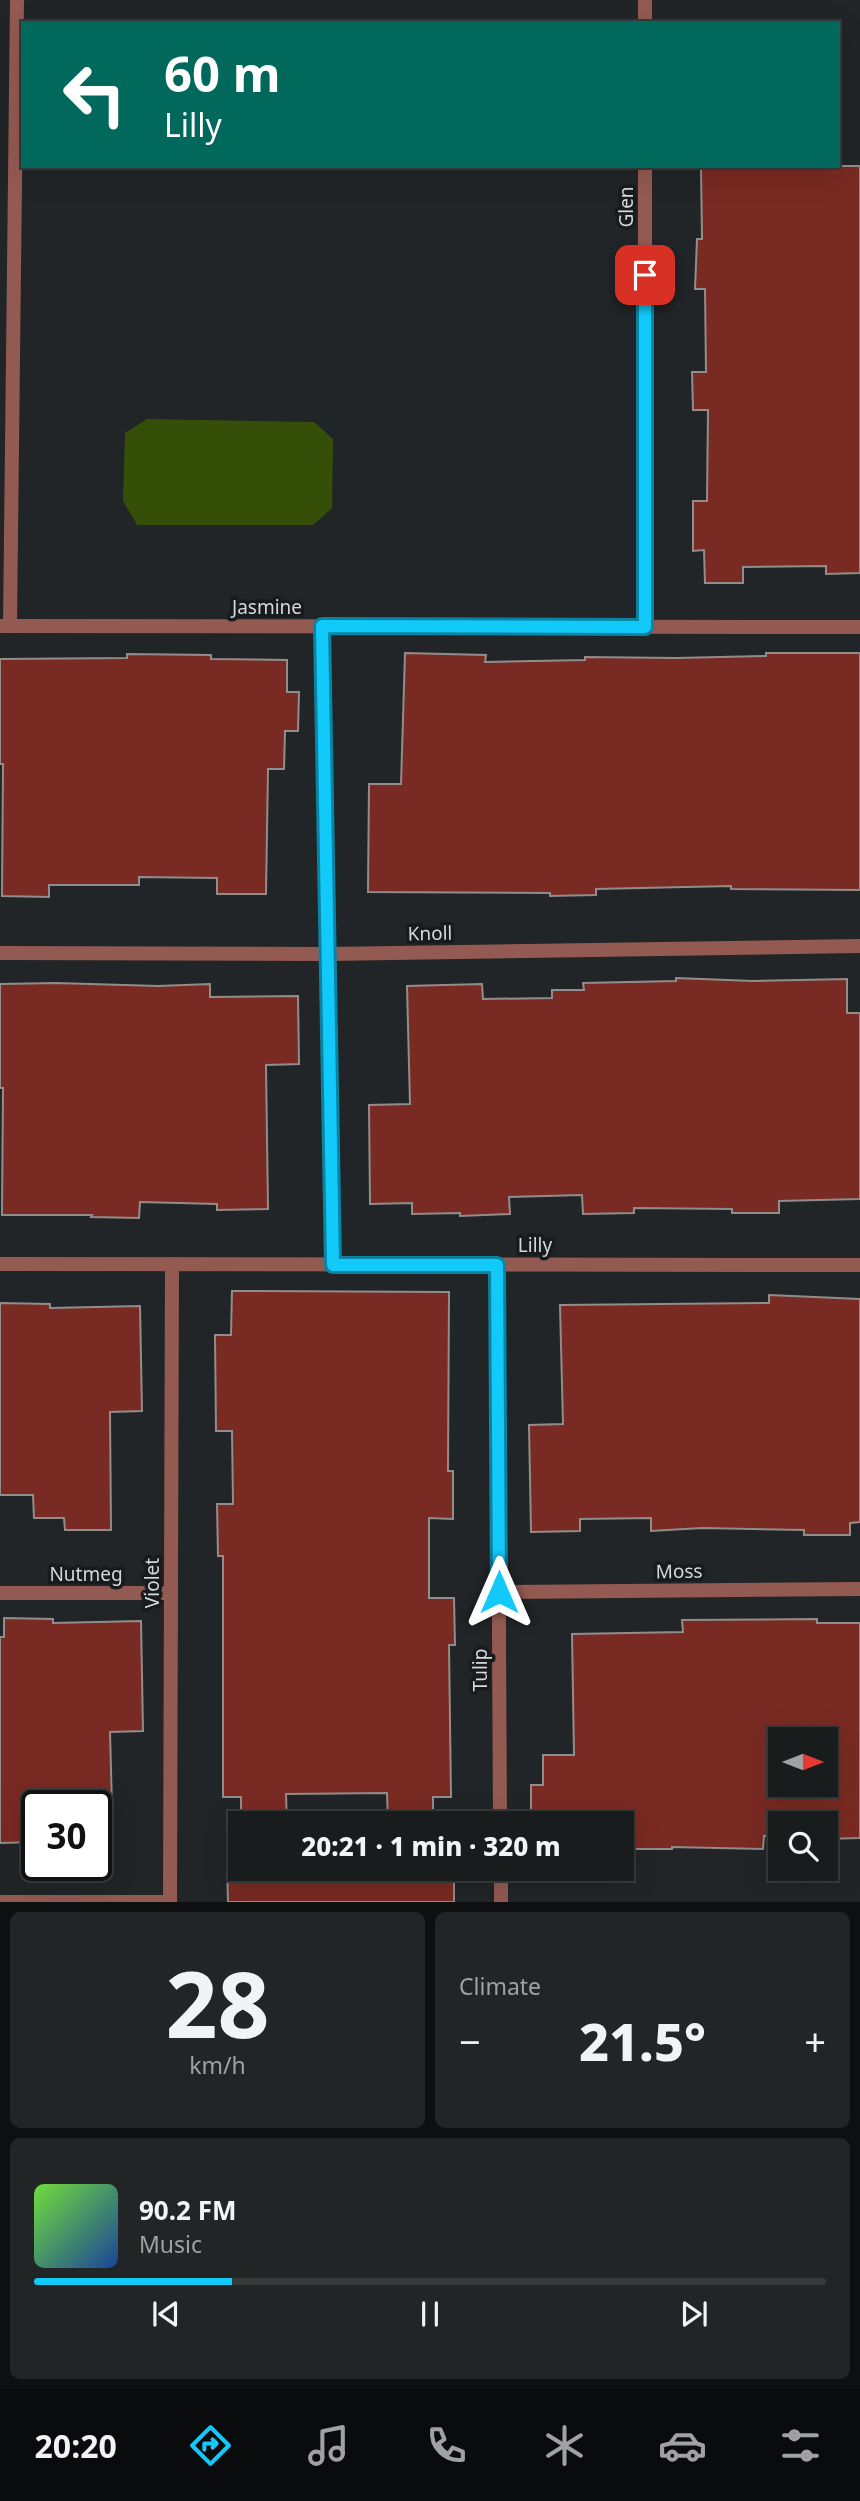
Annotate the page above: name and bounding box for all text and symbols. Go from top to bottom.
text: 60 m [164,40,281,106]
icon: left [49,49,140,140]
text: Lilly [164,103,222,146]
street label: Glen [613,186,639,228]
pin [615,245,675,305]
icon: arrive [626,256,664,294]
street label: Jasmine [230,594,302,620]
street label: Knoll [407,920,453,946]
street label: Lilly [518,1232,552,1258]
position arrow [462,1555,536,1629]
street label: Violet [139,1558,165,1608]
street label: Moss [655,1558,703,1584]
street label: Nutmeg [49,1561,123,1587]
street label: Tulip [467,1649,493,1691]
north arrow [768,1727,838,1797]
map controls [768,1727,838,1881]
speed limit sign: 30 [21,1790,112,1881]
button: search [768,1811,838,1881]
text: 20:21 · 1 min · 320 m [301,1828,561,1864]
text: 28 [165,1941,270,2065]
text: Climate [459,1970,541,2002]
text: 21.5° [579,2005,706,2076]
text: − [459,2015,481,2067]
text: + [804,2015,826,2067]
text: km/h [189,2049,246,2081]
text: 90.2 FM [139,2192,236,2228]
text: Music [139,2228,202,2260]
icon: previous [147,2295,185,2333]
icon: pause [411,2295,449,2333]
icon: next [675,2295,713,2333]
icon: directions [186,2421,235,2470]
icon: music [304,2421,353,2470]
icon: phone [422,2421,471,2470]
icon: climate [540,2421,589,2470]
icon: car [658,2421,707,2470]
icon: filters [776,2421,825,2470]
text: 20:20 [35,2424,117,2467]

